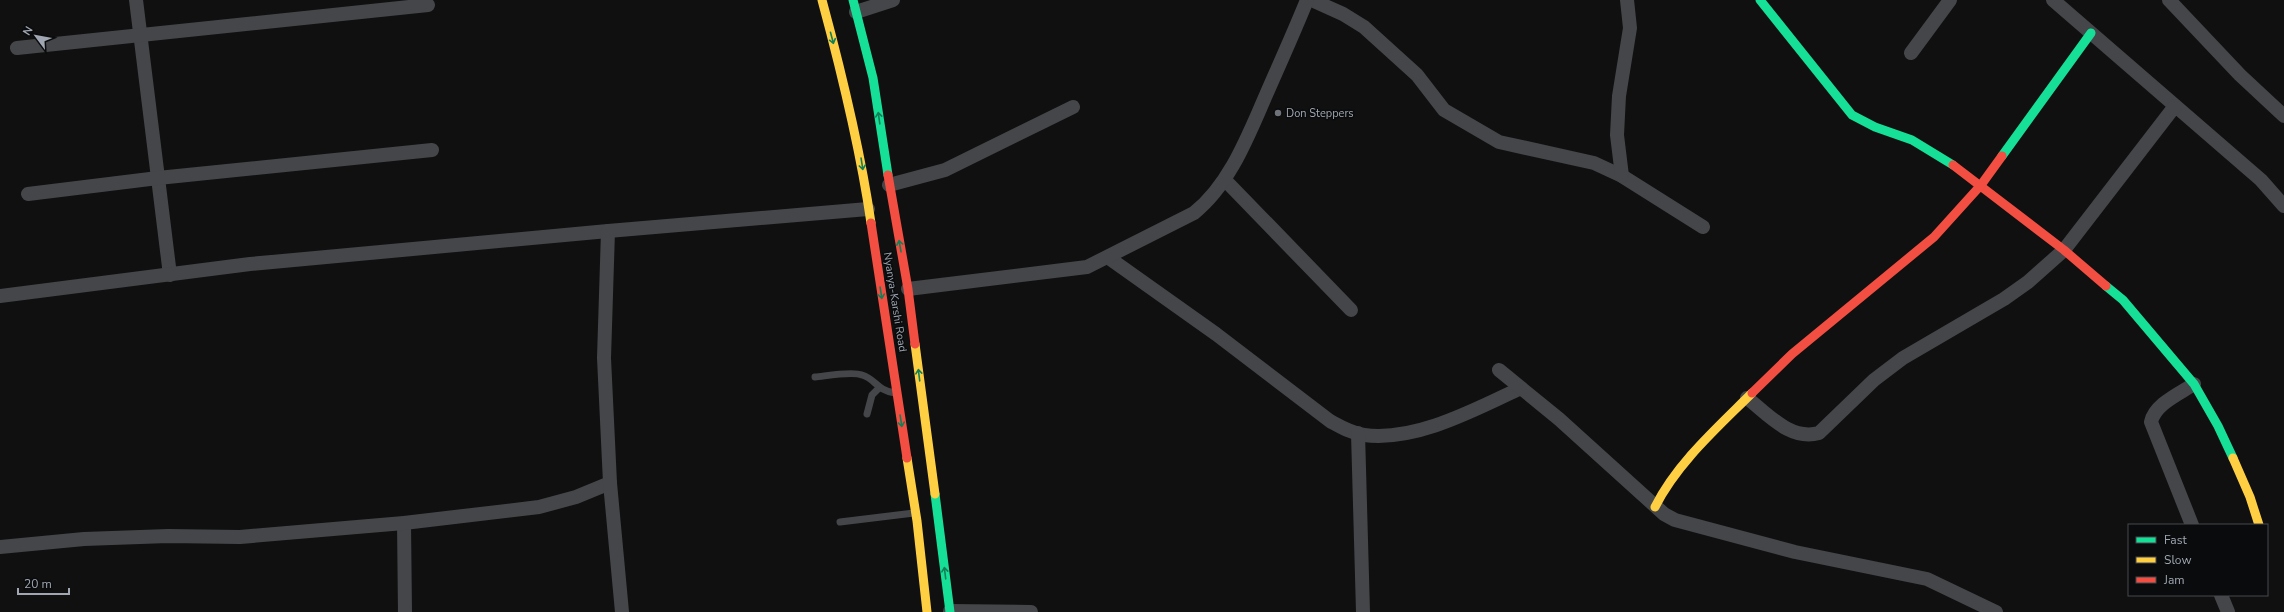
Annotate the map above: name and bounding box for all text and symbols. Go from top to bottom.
north arrow [16,16,56,56]
text: N [19,23,36,38]
one-way arrow [829,31,836,44]
place label: Don Steppers [1286,106,1354,121]
marker: Don Steppers [1273,108,1283,118]
one-way arrow [875,112,883,125]
one-way arrow [858,157,866,170]
one-way arrow [896,240,904,253]
street label: Nyanya-Karshi Road [880,251,910,353]
one-way arrow [877,286,885,299]
one-way arrow [915,369,923,382]
one-way arrow [897,414,905,427]
legend [2128,524,2268,596]
text: Fast [2164,532,2187,548]
text: Slow [2164,552,2192,568]
one-way arrow [941,567,949,580]
scale bar [18,570,69,596]
text: Jam [2163,572,2185,588]
text: 20 m [24,576,52,592]

